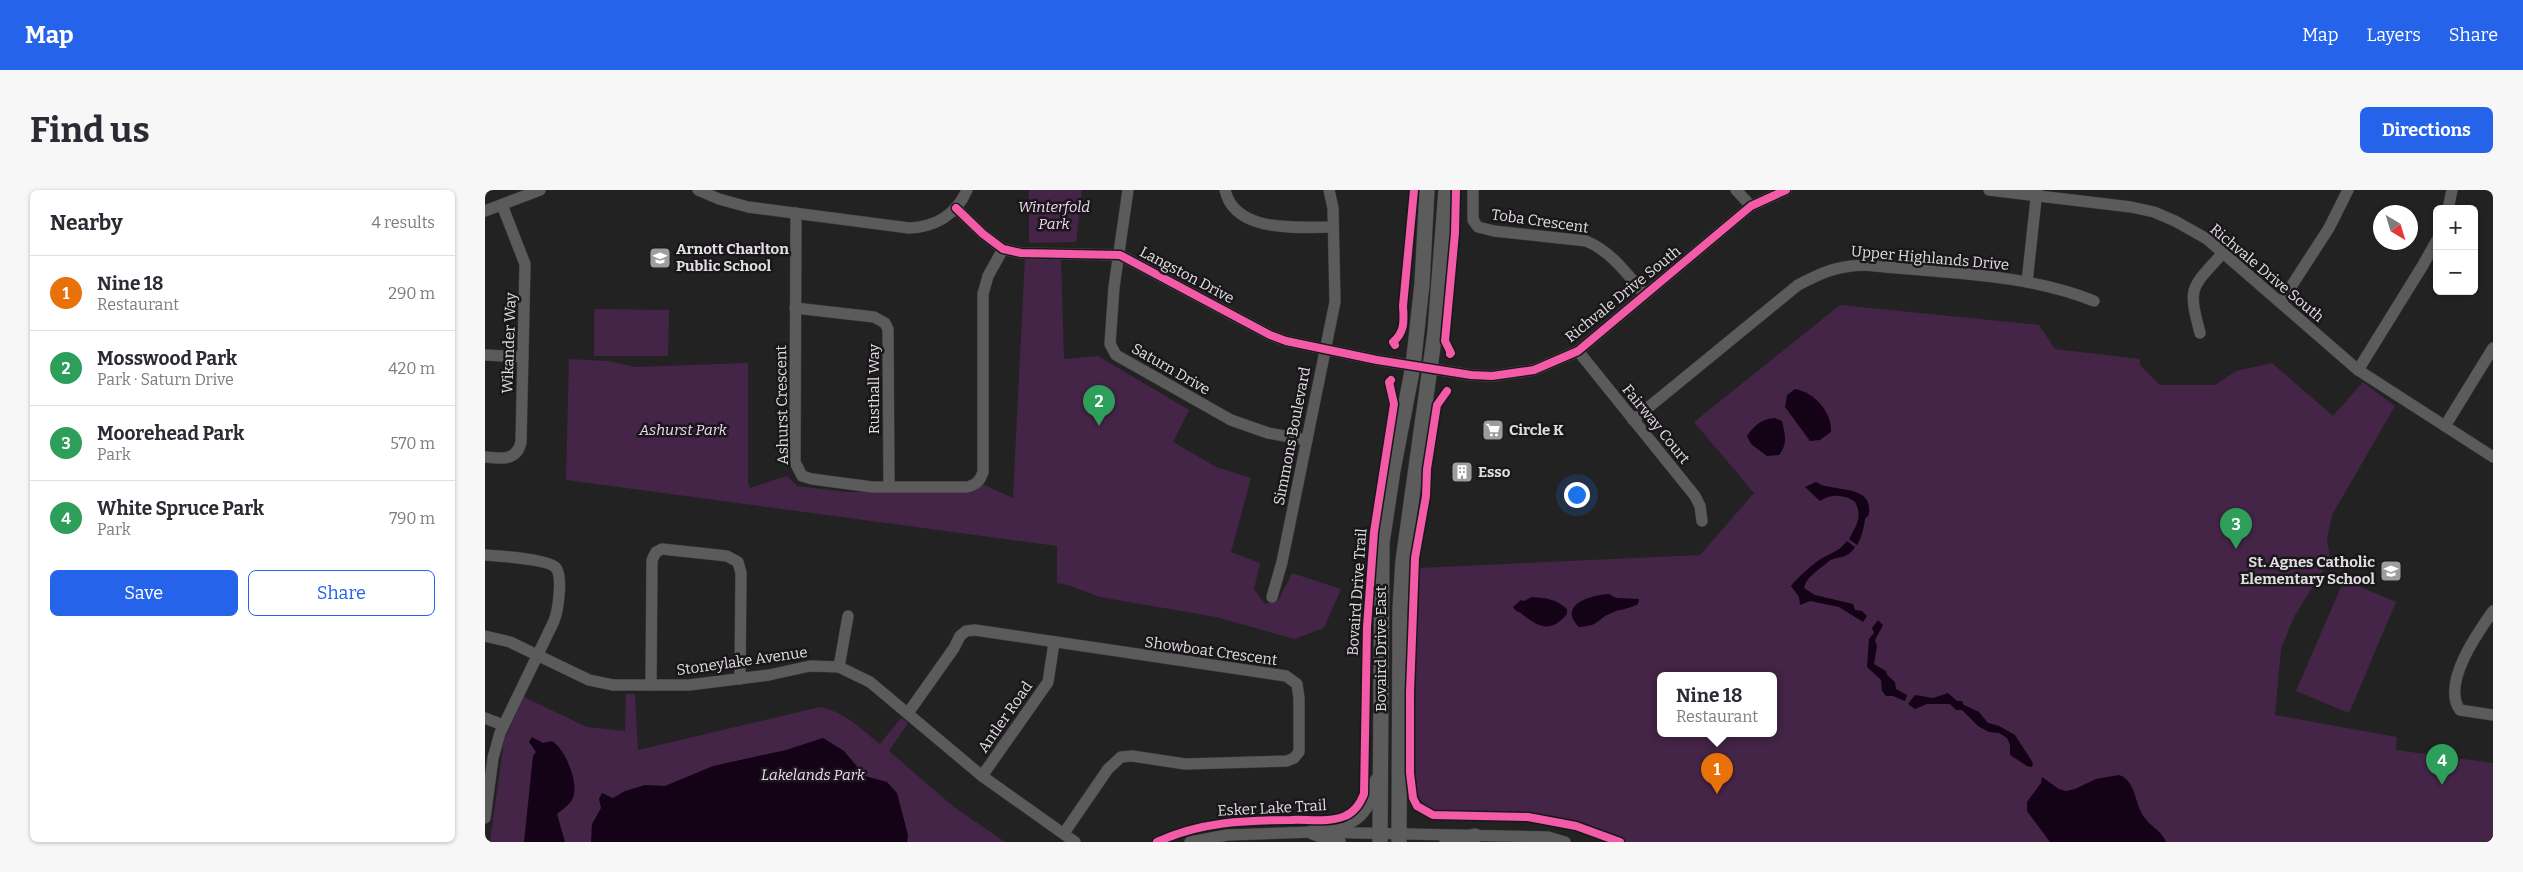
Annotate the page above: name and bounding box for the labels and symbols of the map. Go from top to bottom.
park label: Winterfold Park [1018,198,1090,233]
street label: Toba Crescent [1490,205,1590,237]
north arrow [2373,205,2418,250]
street label: Richvale Drive South [2206,220,2328,326]
place label: Arnott Charlton Public School [676,240,789,275]
street label: Richvale Drive South [1562,242,1685,346]
street label: Upper Highlands Drive [1850,242,2010,274]
street label: Langston Drive [1137,243,1237,307]
school or university icon: Arnott Charlton Public School [648,246,672,270]
street label: Wikander Way [498,292,520,394]
street label: Saturn Drive [1129,339,1213,399]
street label: Ashurst Crescent [772,344,792,465]
street label: Rusthall Way [865,344,883,434]
street label: Simmons Boulevard [1270,365,1314,507]
street label: Fairway Court [1618,381,1694,468]
pin: 2 [1083,385,1115,426]
supermarket icon: Circle K [1481,418,1505,442]
park label: Ashurst Park [638,421,728,439]
place label: Circle K [1509,421,1564,439]
building icon: Esso [1450,460,1474,484]
place label: Esso [1478,463,1511,481]
your location [1564,482,1590,508]
pin: 3 [2220,508,2252,549]
street label: Bovaird Drive Trail [1344,528,1370,656]
place label: St. Agnes Catholic Elementary School [2240,553,2375,588]
school or university icon: St. Agnes Catholic Elementary School [2379,559,2403,583]
street label: Bovaird Drive East [1372,585,1390,712]
street label: Showboat Crescent [1143,633,1279,669]
street label: Stoneylake Avenue [675,643,809,679]
street label: Antler Road [974,678,1036,756]
pin: 4 [2426,744,2458,785]
pin: 1 [1701,753,1733,794]
park label: Lakelands Park [761,766,866,784]
street label: Esker Lake Trail [1217,796,1327,820]

